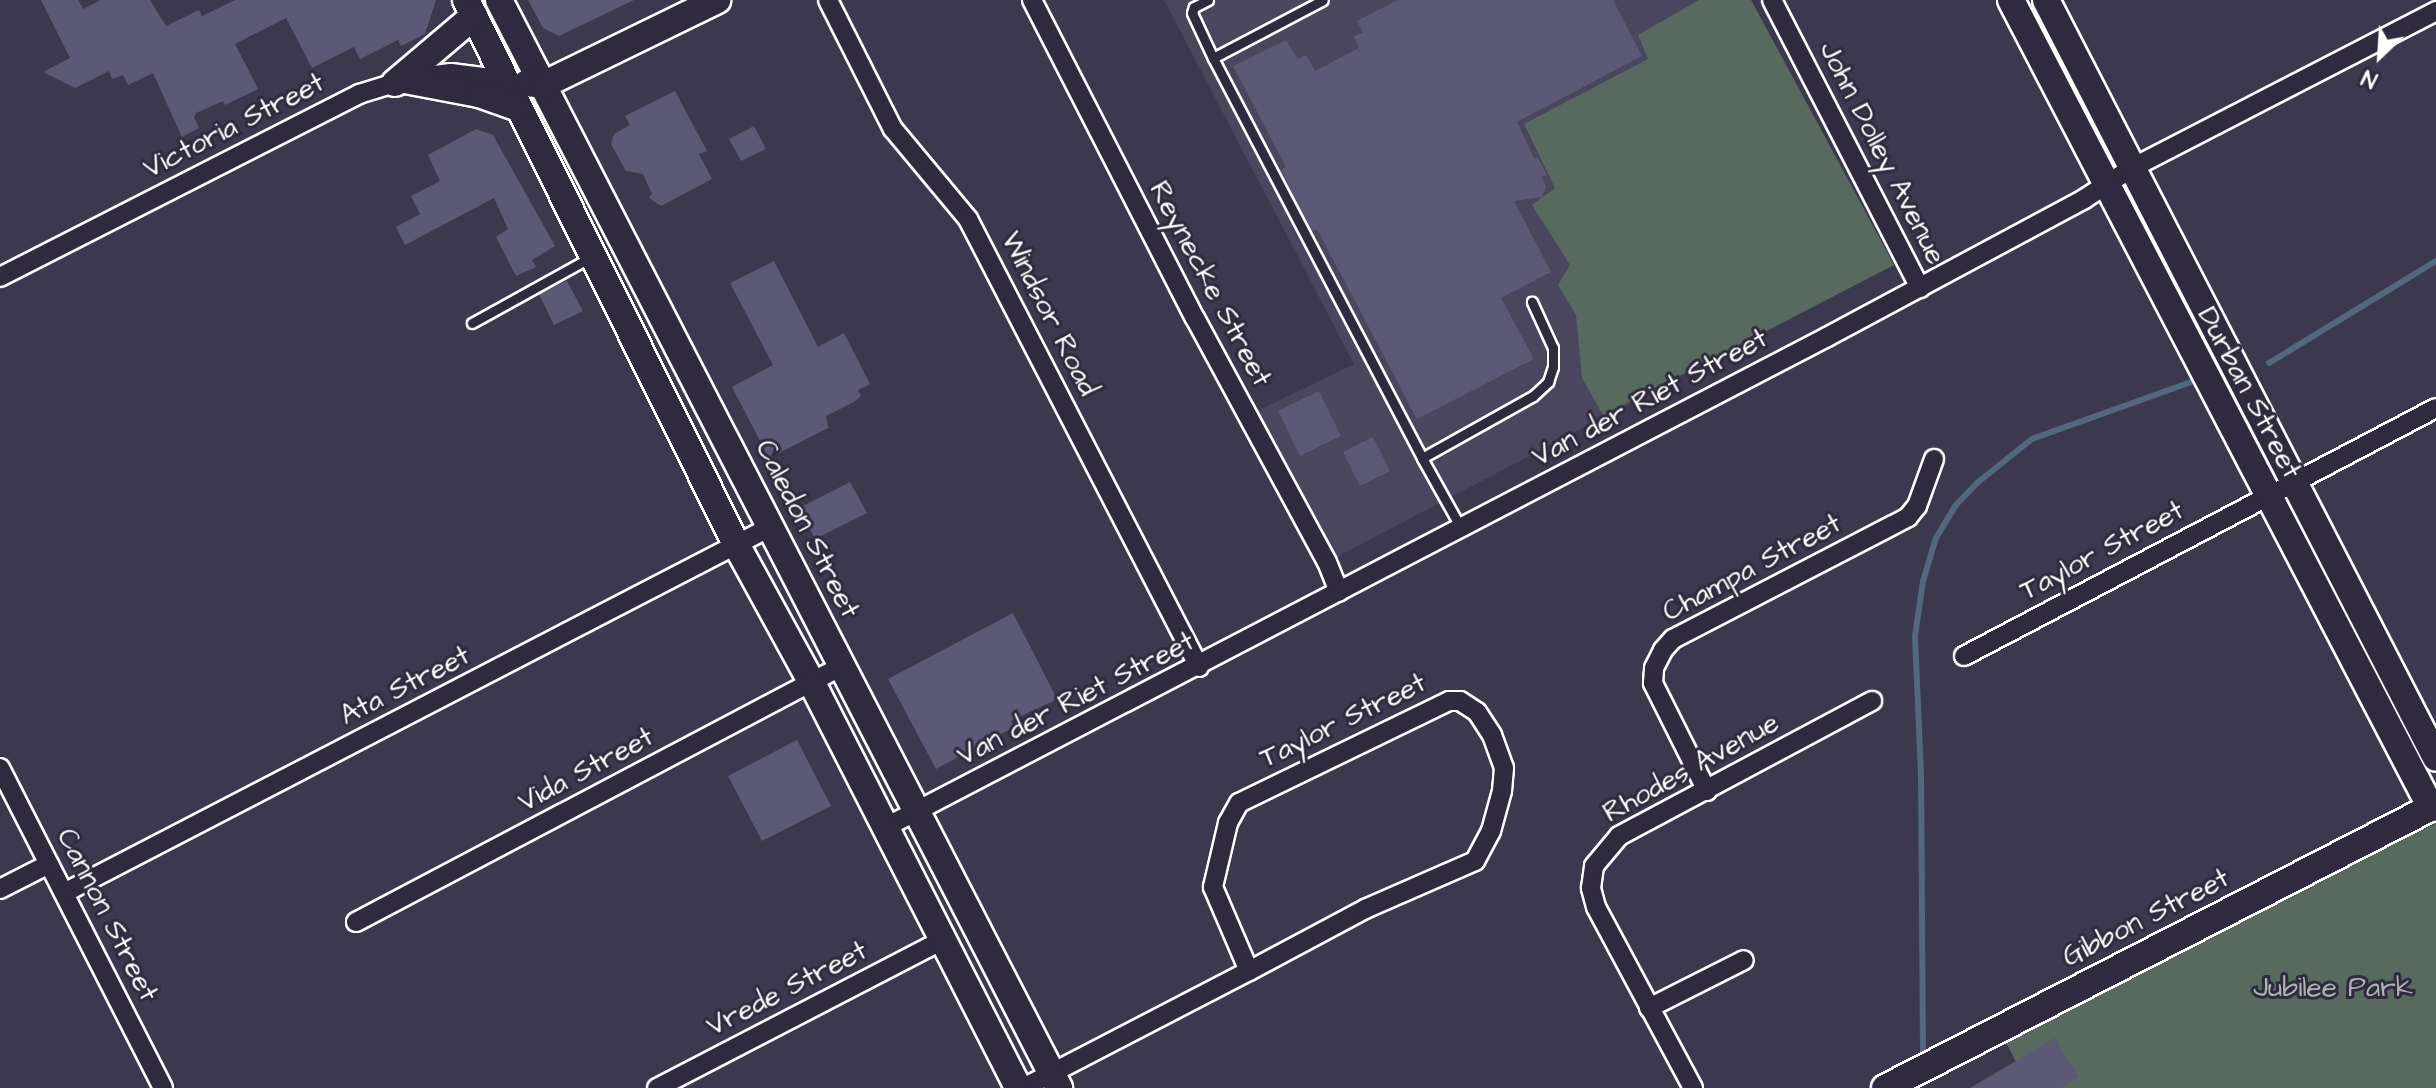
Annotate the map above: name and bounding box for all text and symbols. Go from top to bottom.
north arrow [2340,16,2420,96]
street label: John Dolley Avenue [1811,36,1953,270]
text: N [2357,61,2382,95]
street label: Victoria Street [138,66,330,186]
street label: Reynecke Street [1142,176,1278,392]
street label: Windsor Road [993,226,1105,402]
street label: Durban Street [2190,302,2308,484]
street label: Van der Riet Street [1527,322,1773,474]
street label: Caledon Street [748,434,866,624]
street label: Taylor Street [2015,494,2189,608]
street label: Champa Street [1657,507,1847,629]
street label: Van der Riet Street [952,625,1200,773]
street label: Ata Street [335,639,475,733]
street label: Taylor Street [1255,666,1431,776]
street label: Rhodes Avenue [1597,706,1785,830]
street label: Vida Street [513,720,659,820]
street label: Cannon Street [49,823,165,1007]
street label: Gibbon Street [2057,862,2235,974]
street label: Vrede Street [701,934,873,1044]
park label: Jubilee Park [2253,971,2413,1005]

